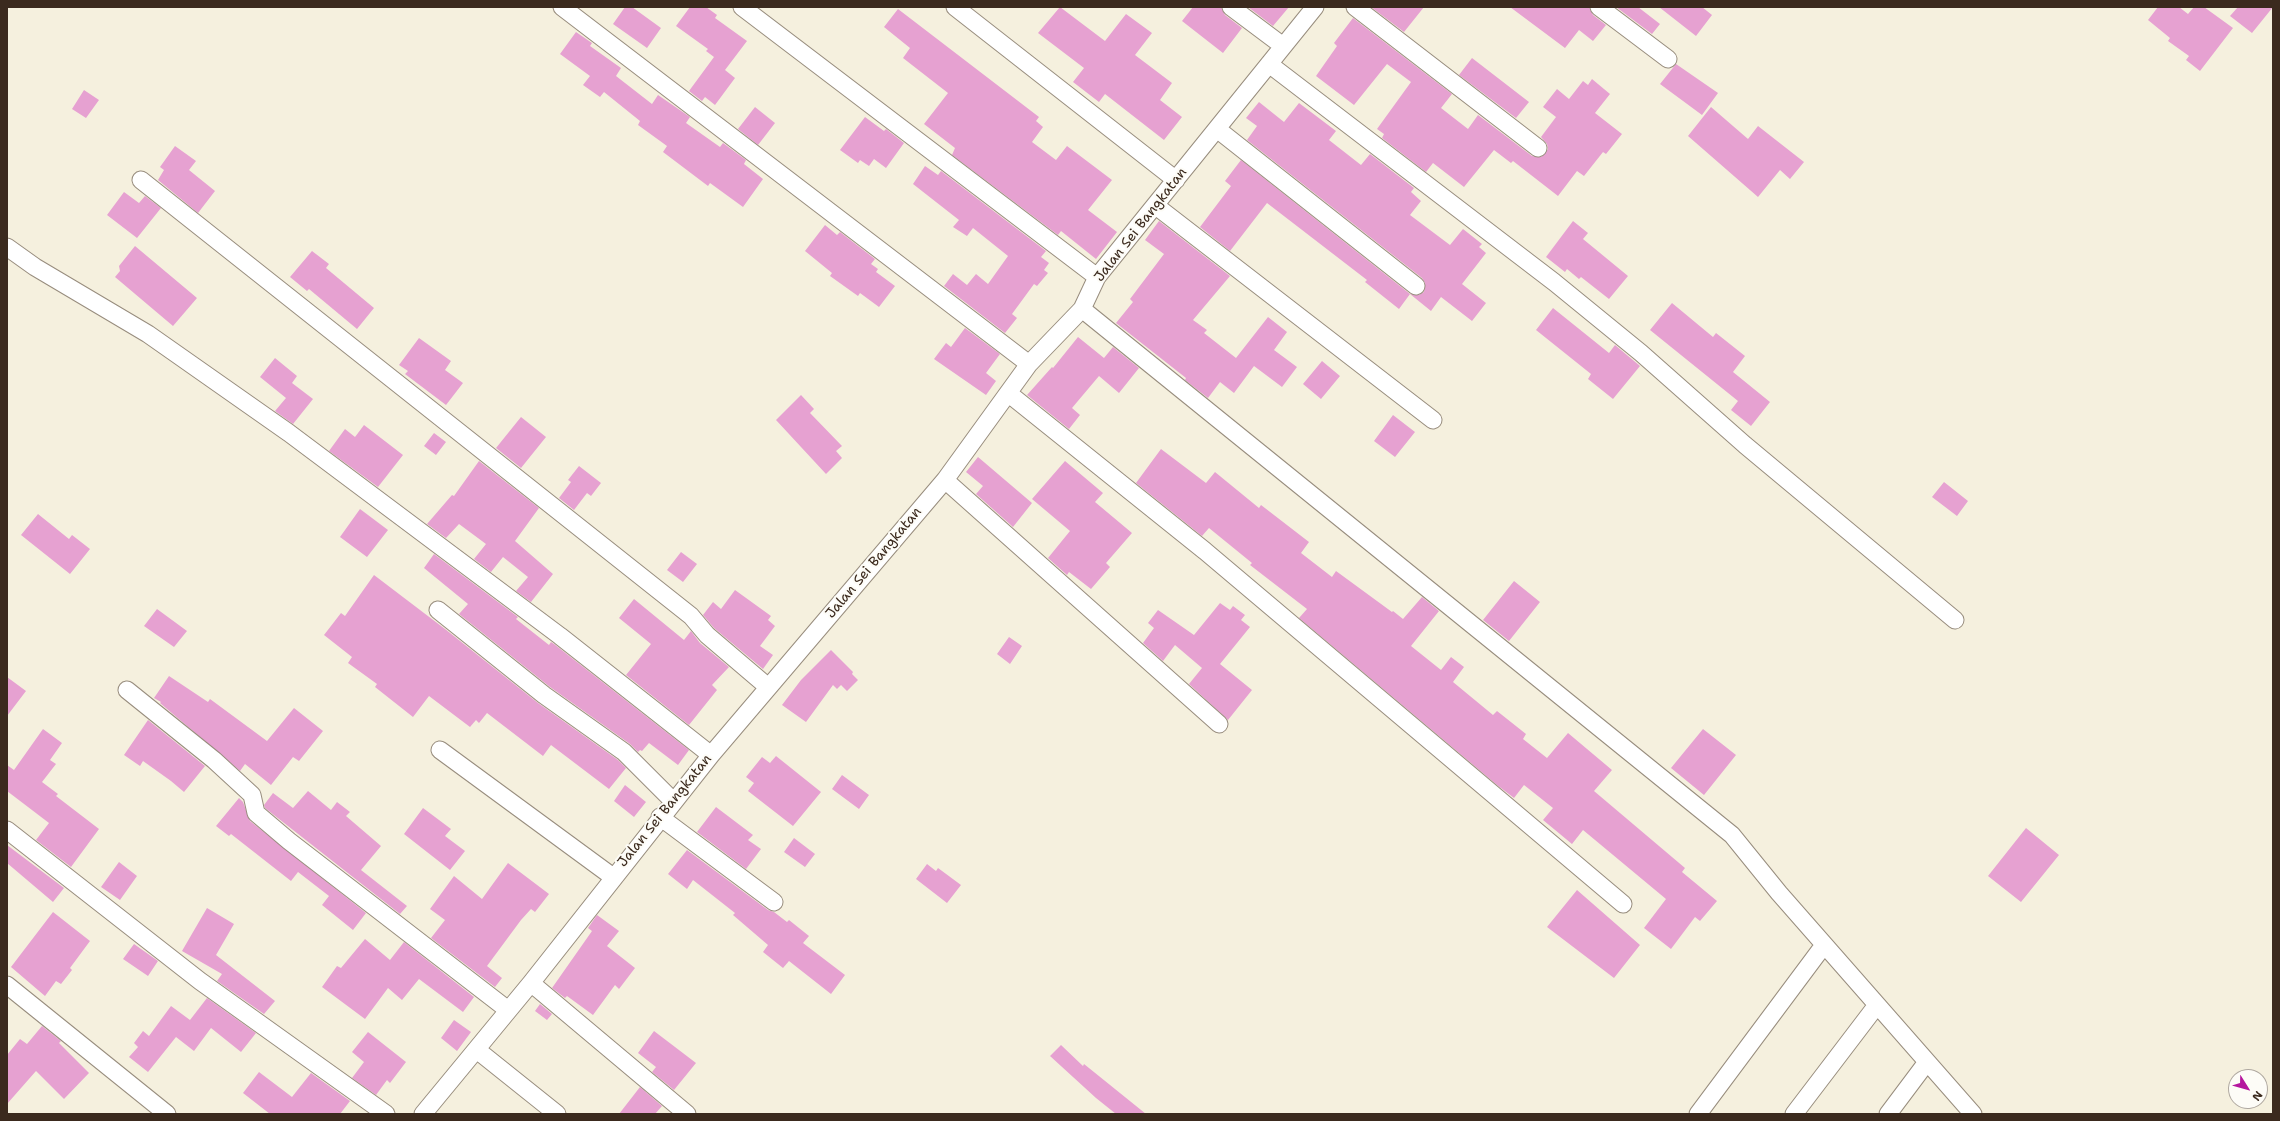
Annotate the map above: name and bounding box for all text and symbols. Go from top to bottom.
street label: Jalan Sei Bangkatan [1091,165,1191,285]
street label: Jalan Sei Bangkatan [823,504,925,622]
street label: Jalan Sei Bangkatan [614,751,716,871]
north arrow [2228,1069,2268,1109]
text: N [2249,1088,2266,1104]

